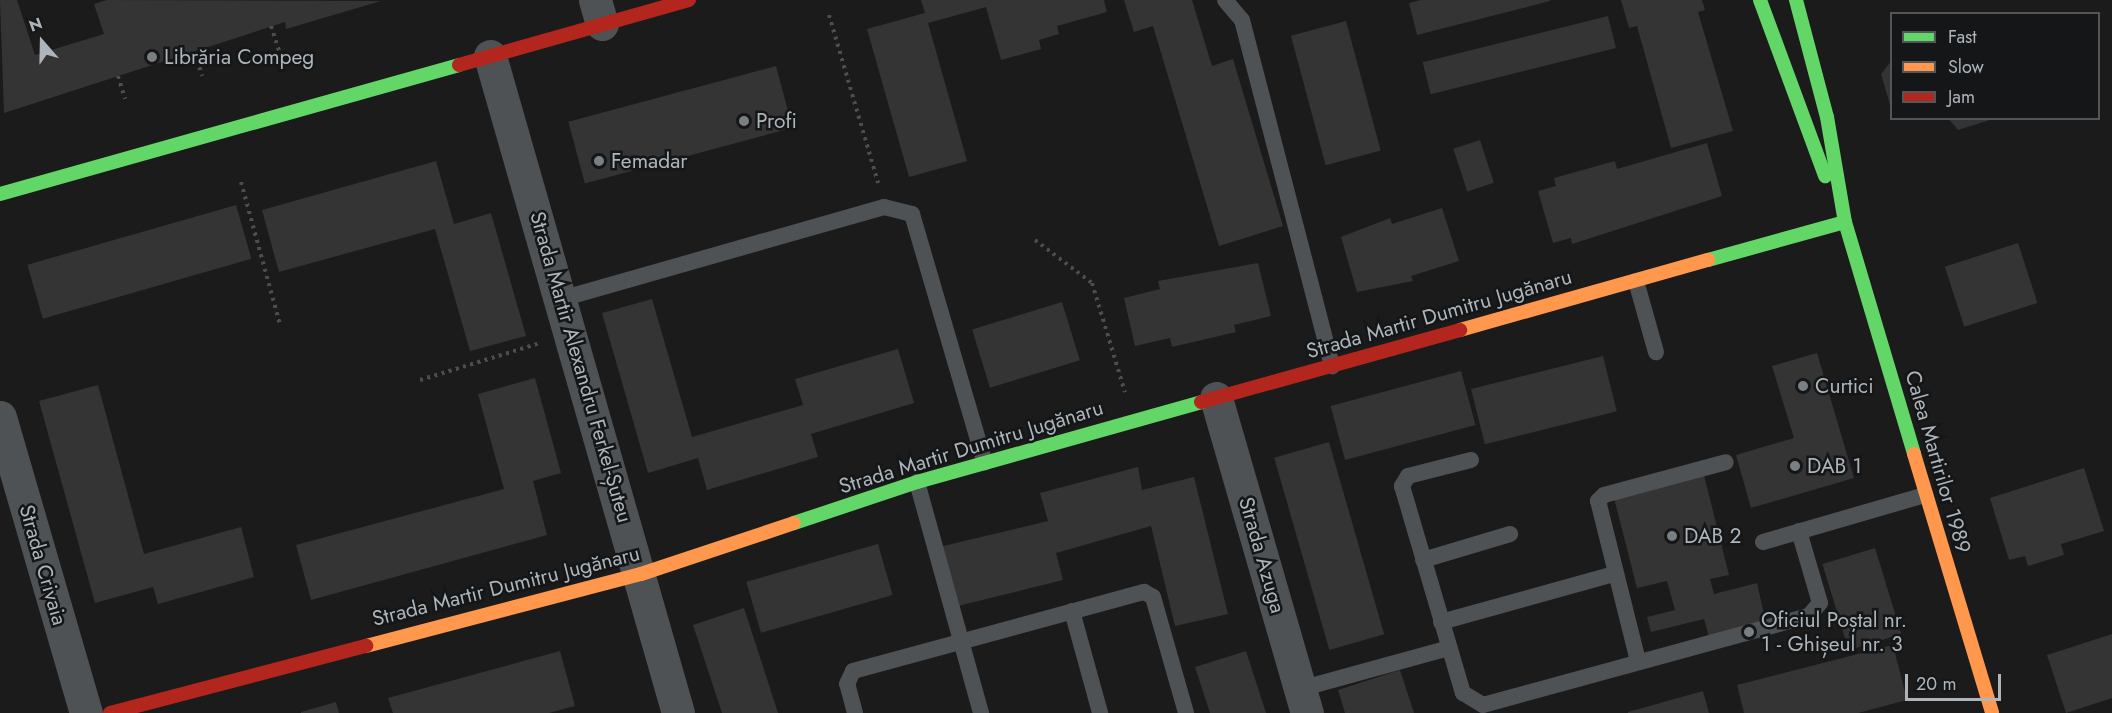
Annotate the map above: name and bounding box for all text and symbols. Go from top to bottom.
north arrow [12,12,72,72]
text: N [26,12,46,38]
legend [1890,12,2100,120]
text: Fast [1948,24,1977,50]
place label: Librăria Compeg [164,44,314,70]
marker: Librăria Compeg [145,50,159,64]
text: Slow [1948,54,1984,80]
text: Jam [1948,84,1975,110]
place label: Profi [756,108,797,134]
marker: Profi [737,114,751,128]
place label: Femadar [611,148,687,174]
marker: Femadar [592,154,606,168]
street label: Strada Martir Alexandru Ferkel-Șuteu [524,209,638,525]
street label: Strada Martir Dumitru Jugănaru [1303,264,1575,364]
street label: Calea Martirilor 1989 [1900,368,1976,556]
place label: Curtici [1815,373,1874,399]
marker: Curtici [1796,379,1810,393]
street label: Strada Martir Dumitru Jugănaru [836,395,1106,499]
place label: DAB 1 [1807,453,1862,479]
marker: DAB 1 [1788,459,1802,473]
street label: Strada Azuga [1233,494,1291,616]
street label: Strada Crivaia [14,502,72,628]
place label: DAB 2 [1684,523,1741,549]
marker: DAB 2 [1665,529,1679,543]
street label: Strada Martir Dumitru Jugănaru [370,541,642,631]
place label: Oficiul Poștal nr. 1 - Ghișeul nr. 3 [1761,607,1907,657]
marker: Oficiul Poștal nr. 1 - Ghișeul nr. 3 [1742,625,1756,639]
scale bar [1908,662,2004,700]
text: 20 m [1916,671,1956,697]

